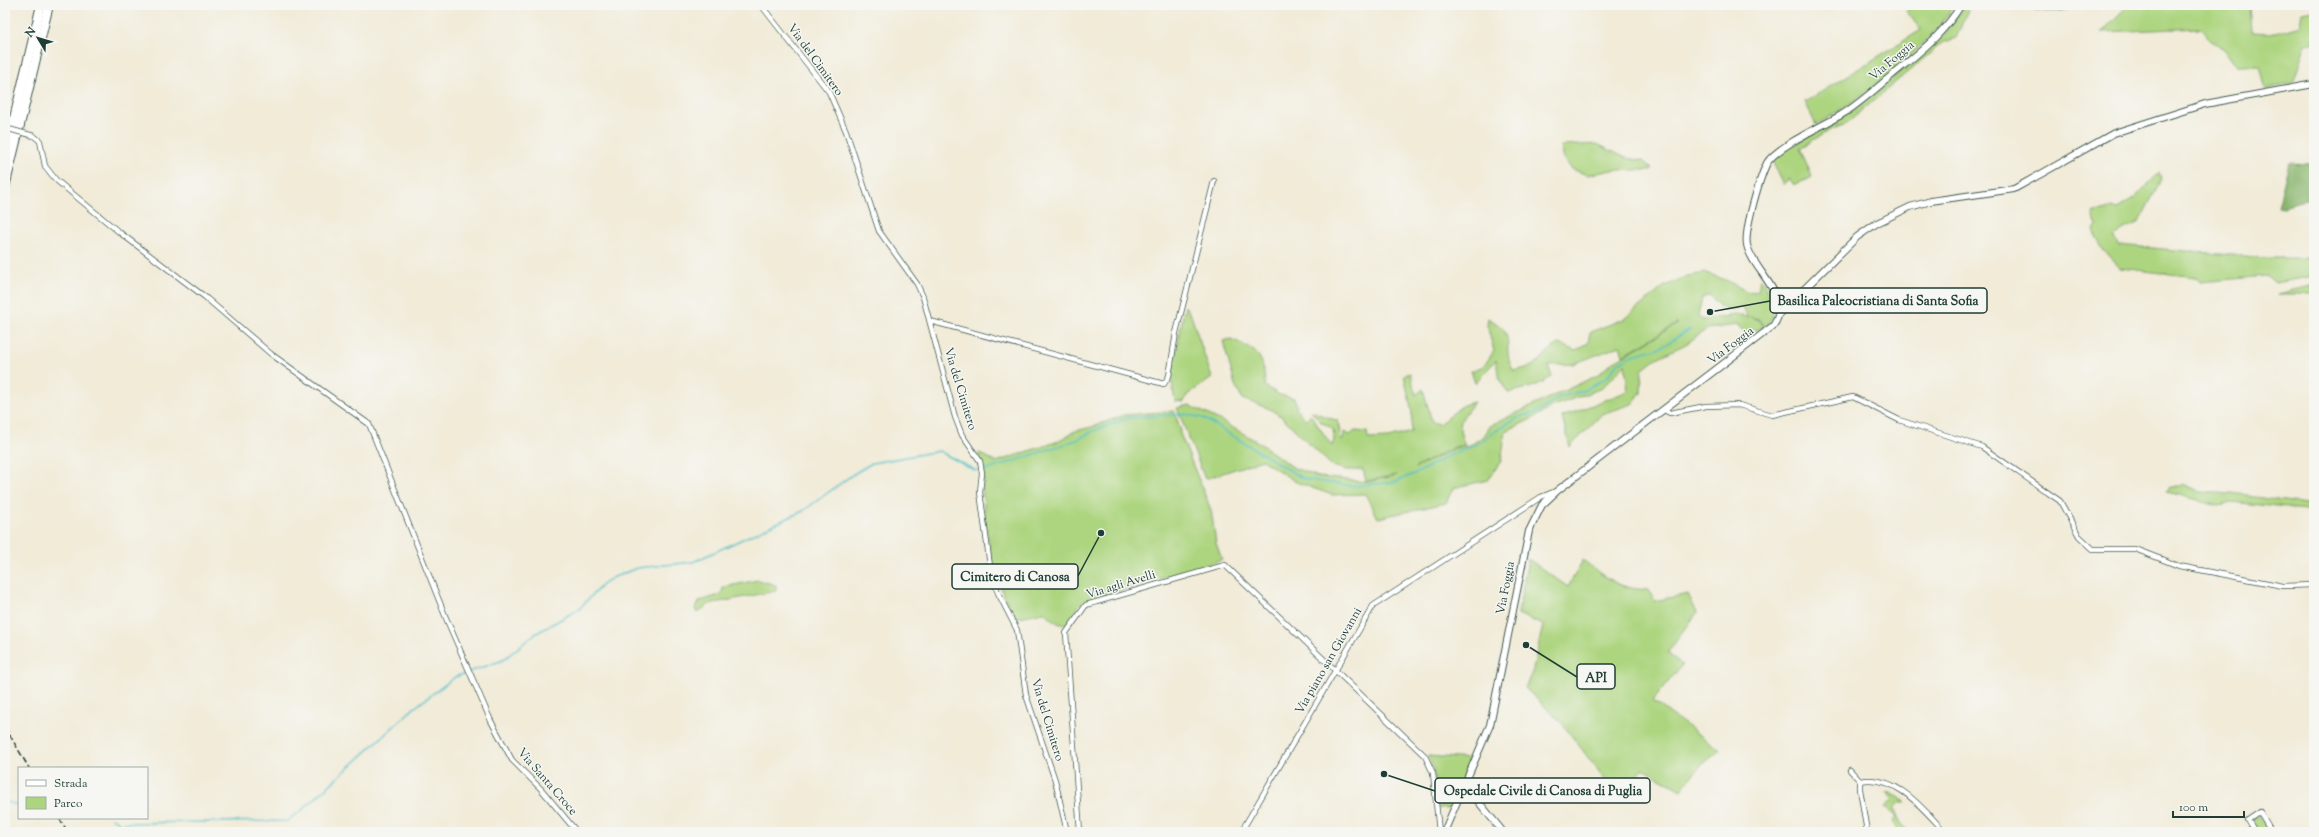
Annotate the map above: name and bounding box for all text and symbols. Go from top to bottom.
north arrow [18,18,58,58]
street label: Via del Cimitero [783,20,848,100]
text: N [21,24,40,42]
street label: Via Foggia [1865,36,1919,85]
callout: Basilica Paleocristiana di Santa Sofia [1770,288,1987,313]
text: Basilica Paleocristiana di Santa Sofia [1777,293,1979,311]
street label: Via Foggia [1704,322,1758,369]
street label: Via del Cimitero [939,345,981,433]
street label: Via Foggia [1492,559,1520,616]
callout: Cimitero di Canosa [952,564,1078,589]
street label: Via agli Avelli [1084,566,1158,604]
text: Cimitero di Canosa [960,569,1070,587]
street label: Via piano san Giovanni [1291,604,1367,718]
callout: API [1577,664,1615,689]
text: API [1585,670,1608,688]
street label: Via del Cimitero [1026,676,1068,764]
street label: Via Santa Croce [513,744,582,820]
legend [18,767,148,819]
text: Strada [54,775,88,793]
callout: Ospedale Civile di Canosa di Puglia [1435,778,1650,803]
text: Ospedale Civile di Canosa di Puglia [1444,783,1642,801]
scale bar [2173,793,2244,819]
text: Parco [54,795,83,813]
text: 100 m [2179,799,2208,817]

